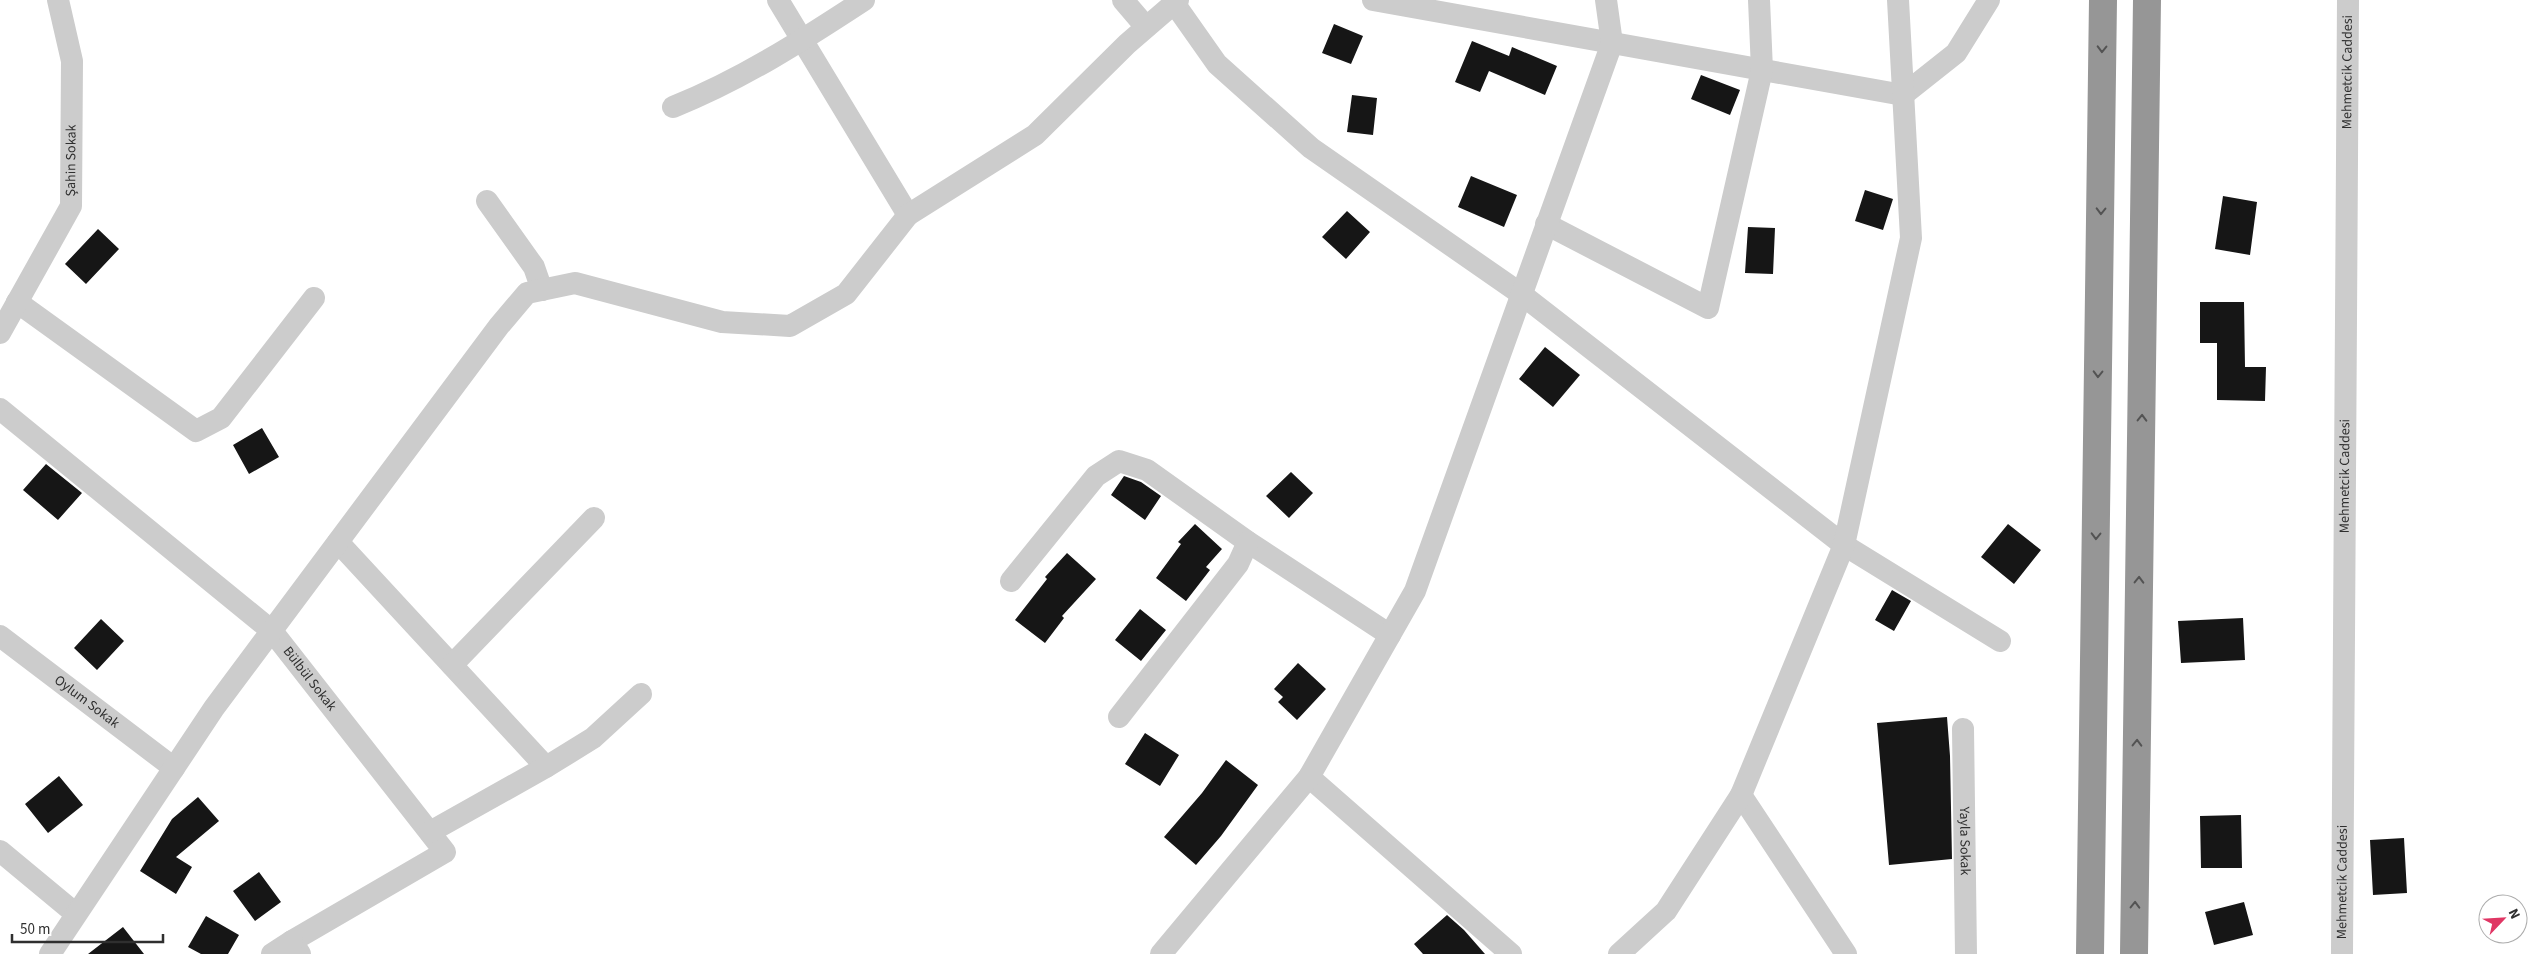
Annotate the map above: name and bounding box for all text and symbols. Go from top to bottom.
street label: Mehmetcik Caddesi [2337,15,2358,129]
one-way arrow [2097,45,2107,53]
street label: Şahin Sokak [61,124,82,197]
one-way arrow [2096,208,2106,215]
one-way arrow [2093,370,2104,378]
one-way arrow [2136,414,2147,422]
street label: Mehmetcik Caddesi [2335,419,2355,533]
one-way arrow [2091,532,2101,540]
one-way arrow [2134,576,2144,584]
street label: Bülbül Sokak [278,642,341,716]
street label: Oylum Sokak [50,671,124,733]
one-way arrow [2132,739,2142,746]
street label: Yayla Sokak [1954,806,1975,876]
street label: Mehmetcik Caddesi [2332,825,2353,939]
north arrow [2478,894,2528,944]
one-way arrow [2130,901,2140,909]
text: N [2503,905,2525,922]
scale bar [12,912,164,944]
text: 50 m [20,919,50,940]

